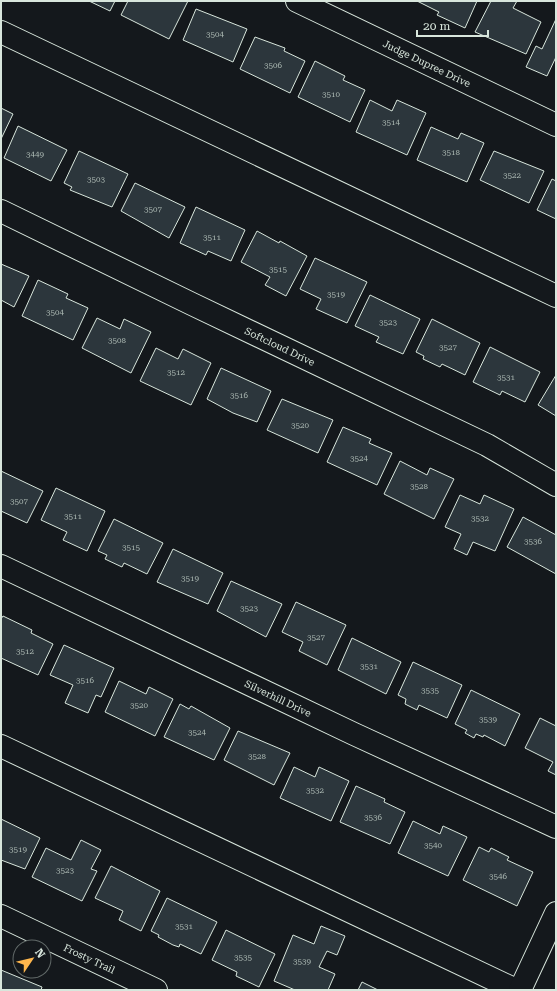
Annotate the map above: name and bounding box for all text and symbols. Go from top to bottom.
scale bar [417,12,488,38]
text: 20 m [423,19,450,33]
house number: 3504 [206,30,224,39]
street label: Judge Dupree Drive [381,38,473,90]
house number: 3506 [264,61,282,70]
house number: 3510 [322,90,340,99]
house number: 3514 [382,118,400,127]
house number: 3518 [442,148,460,157]
house number: 3449 [26,150,44,159]
house number: 3522 [503,171,521,180]
house number: 3503 [87,175,105,184]
house number: 3507 [144,205,162,214]
house number: 3511 [203,233,221,242]
house number: 3515 [269,265,287,274]
house number: 3519 [327,290,345,299]
house number: 3504 [46,308,64,317]
house number: 3523 [379,318,397,327]
street label: Softcloud Drive [243,325,317,368]
house number: 3508 [108,336,126,345]
house number: 3527 [439,343,457,352]
house number: 3512 [167,368,185,377]
house number: 3531 [497,373,515,382]
house number: 3516 [230,391,248,400]
house number: 3520 [291,421,309,430]
house number: 3524 [350,454,368,463]
house number: 3528 [410,482,428,491]
house number: 3507 [10,497,28,506]
house number: 3511 [64,512,82,521]
house number: 3532 [471,514,489,523]
house number: 3536 [524,537,542,546]
house number: 3515 [122,543,140,552]
house number: 3519 [181,574,199,583]
house number: 3523 [240,604,258,613]
house number: 3527 [307,633,325,642]
house number: 3512 [16,647,34,656]
house number: 3531 [360,662,378,671]
house number: 3516 [76,676,94,685]
street label: Silverhill Drive [243,678,313,719]
house number: 3535 [421,686,439,695]
house number: 3520 [130,701,148,710]
house number: 3539 [479,715,497,724]
house number: 3524 [188,728,206,737]
house number: 3528 [248,752,266,761]
house number: 3532 [306,786,324,795]
house number: 3536 [364,813,382,822]
house number: 3540 [424,841,442,850]
house number: 3519 [9,845,27,854]
house number: 3523 [56,866,74,875]
house number: 3546 [489,872,507,881]
house number: 3531 [175,922,193,931]
north arrow [12,939,52,979]
street label: Frosty Trail [62,942,117,976]
text: N [32,946,48,961]
house number: 3535 [234,953,252,962]
house number: 3539 [293,957,311,966]

